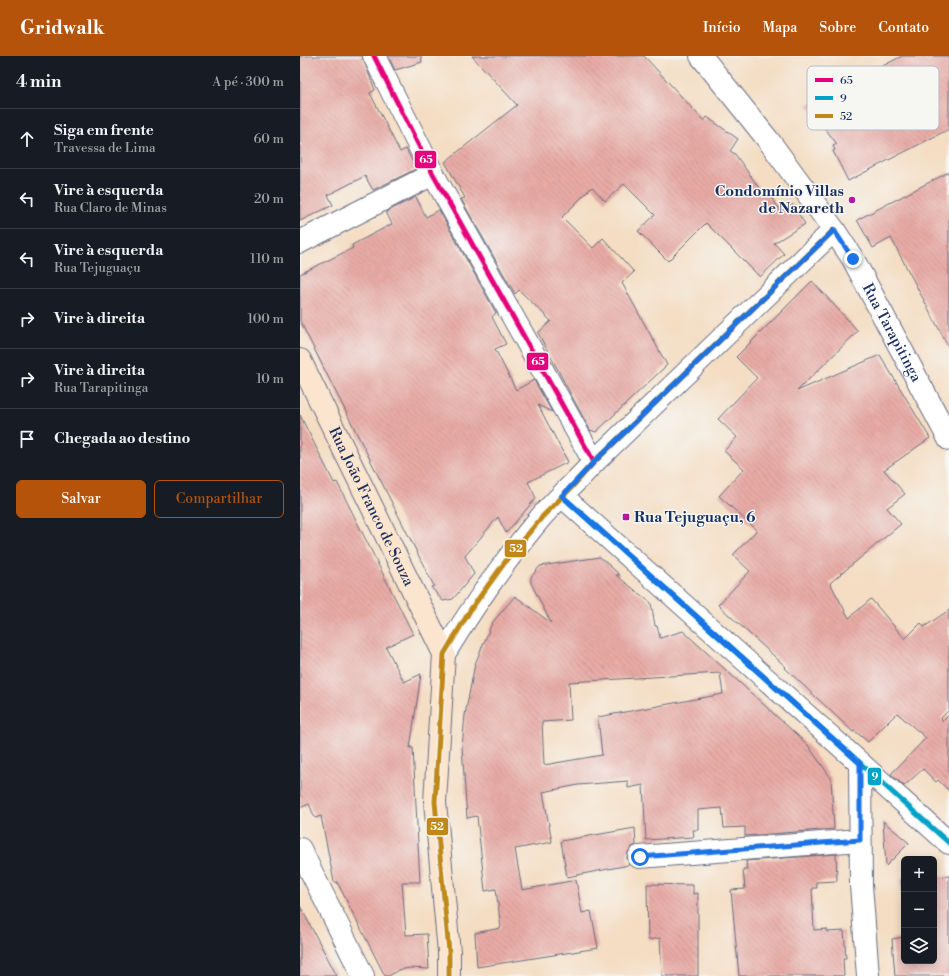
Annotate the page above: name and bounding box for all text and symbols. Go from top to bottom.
text: Gridwalk [20,16,104,40]
text: Início [703,19,741,37]
text: Mapa [763,19,797,37]
text: Sobre [819,19,856,37]
text: Contato [878,19,929,37]
legend [807,66,939,130]
text: 4 min [16,71,61,93]
text: A pé · 300 m [212,74,284,90]
text: 65 [840,74,853,88]
text: 9 [840,92,847,106]
text: 52 [840,110,852,124]
text: Siga em frente [54,121,154,140]
icon: ahead [16,128,38,150]
text: 60 m [253,131,284,147]
text: Travessa de Lima [54,140,156,156]
line badge: 65 [414,150,437,169]
text: 65 [419,153,433,167]
text: Vire à esquerda [54,181,163,200]
place label: Condomínio Villas de Nazareth [715,182,845,218]
icon: left [16,188,38,210]
text: 20 m [254,191,284,207]
marker: Condomínio Villas de Nazareth [847,195,857,205]
text: Rua Claro de Minas [54,200,167,216]
text: Vire à esquerda [54,241,163,260]
icon: left [16,248,38,270]
route end [844,250,862,268]
text: 110 m [250,251,284,267]
text: Rua Tejuguaçu [54,260,141,276]
street label: Rua Tarapitinga [858,280,926,385]
icon: right [16,308,38,330]
text: Vire à direita [54,309,145,328]
text: 100 m [248,311,284,327]
line badge: 65 [526,352,549,371]
text: 65 [531,355,545,369]
text: Vire à direita [54,361,145,380]
icon: right [16,368,38,390]
text: 10 m [256,371,284,387]
text: Rua Tarapitinga [54,380,148,396]
street label: Rua João Franco de Souza [325,424,419,590]
icon: arrive [16,428,38,450]
text: Chegada ao destino [54,429,190,448]
button: Salvar [16,480,146,518]
button: Compartilhar [154,480,284,518]
place label: Rua Tejuguaçu, 6 [634,508,756,527]
marker: Rua Tejuguaçu, 6 [621,512,631,522]
line badge: 52 [504,539,527,558]
text: 52 [509,542,523,556]
line badge: 9 [867,767,882,786]
text: 9 [872,770,879,784]
line badge: 52 [426,817,449,836]
text: 52 [430,820,444,834]
route start [631,848,649,866]
map controls [901,856,937,964]
button: + [901,856,937,892]
button: − [901,892,937,928]
button: layers [901,928,937,964]

